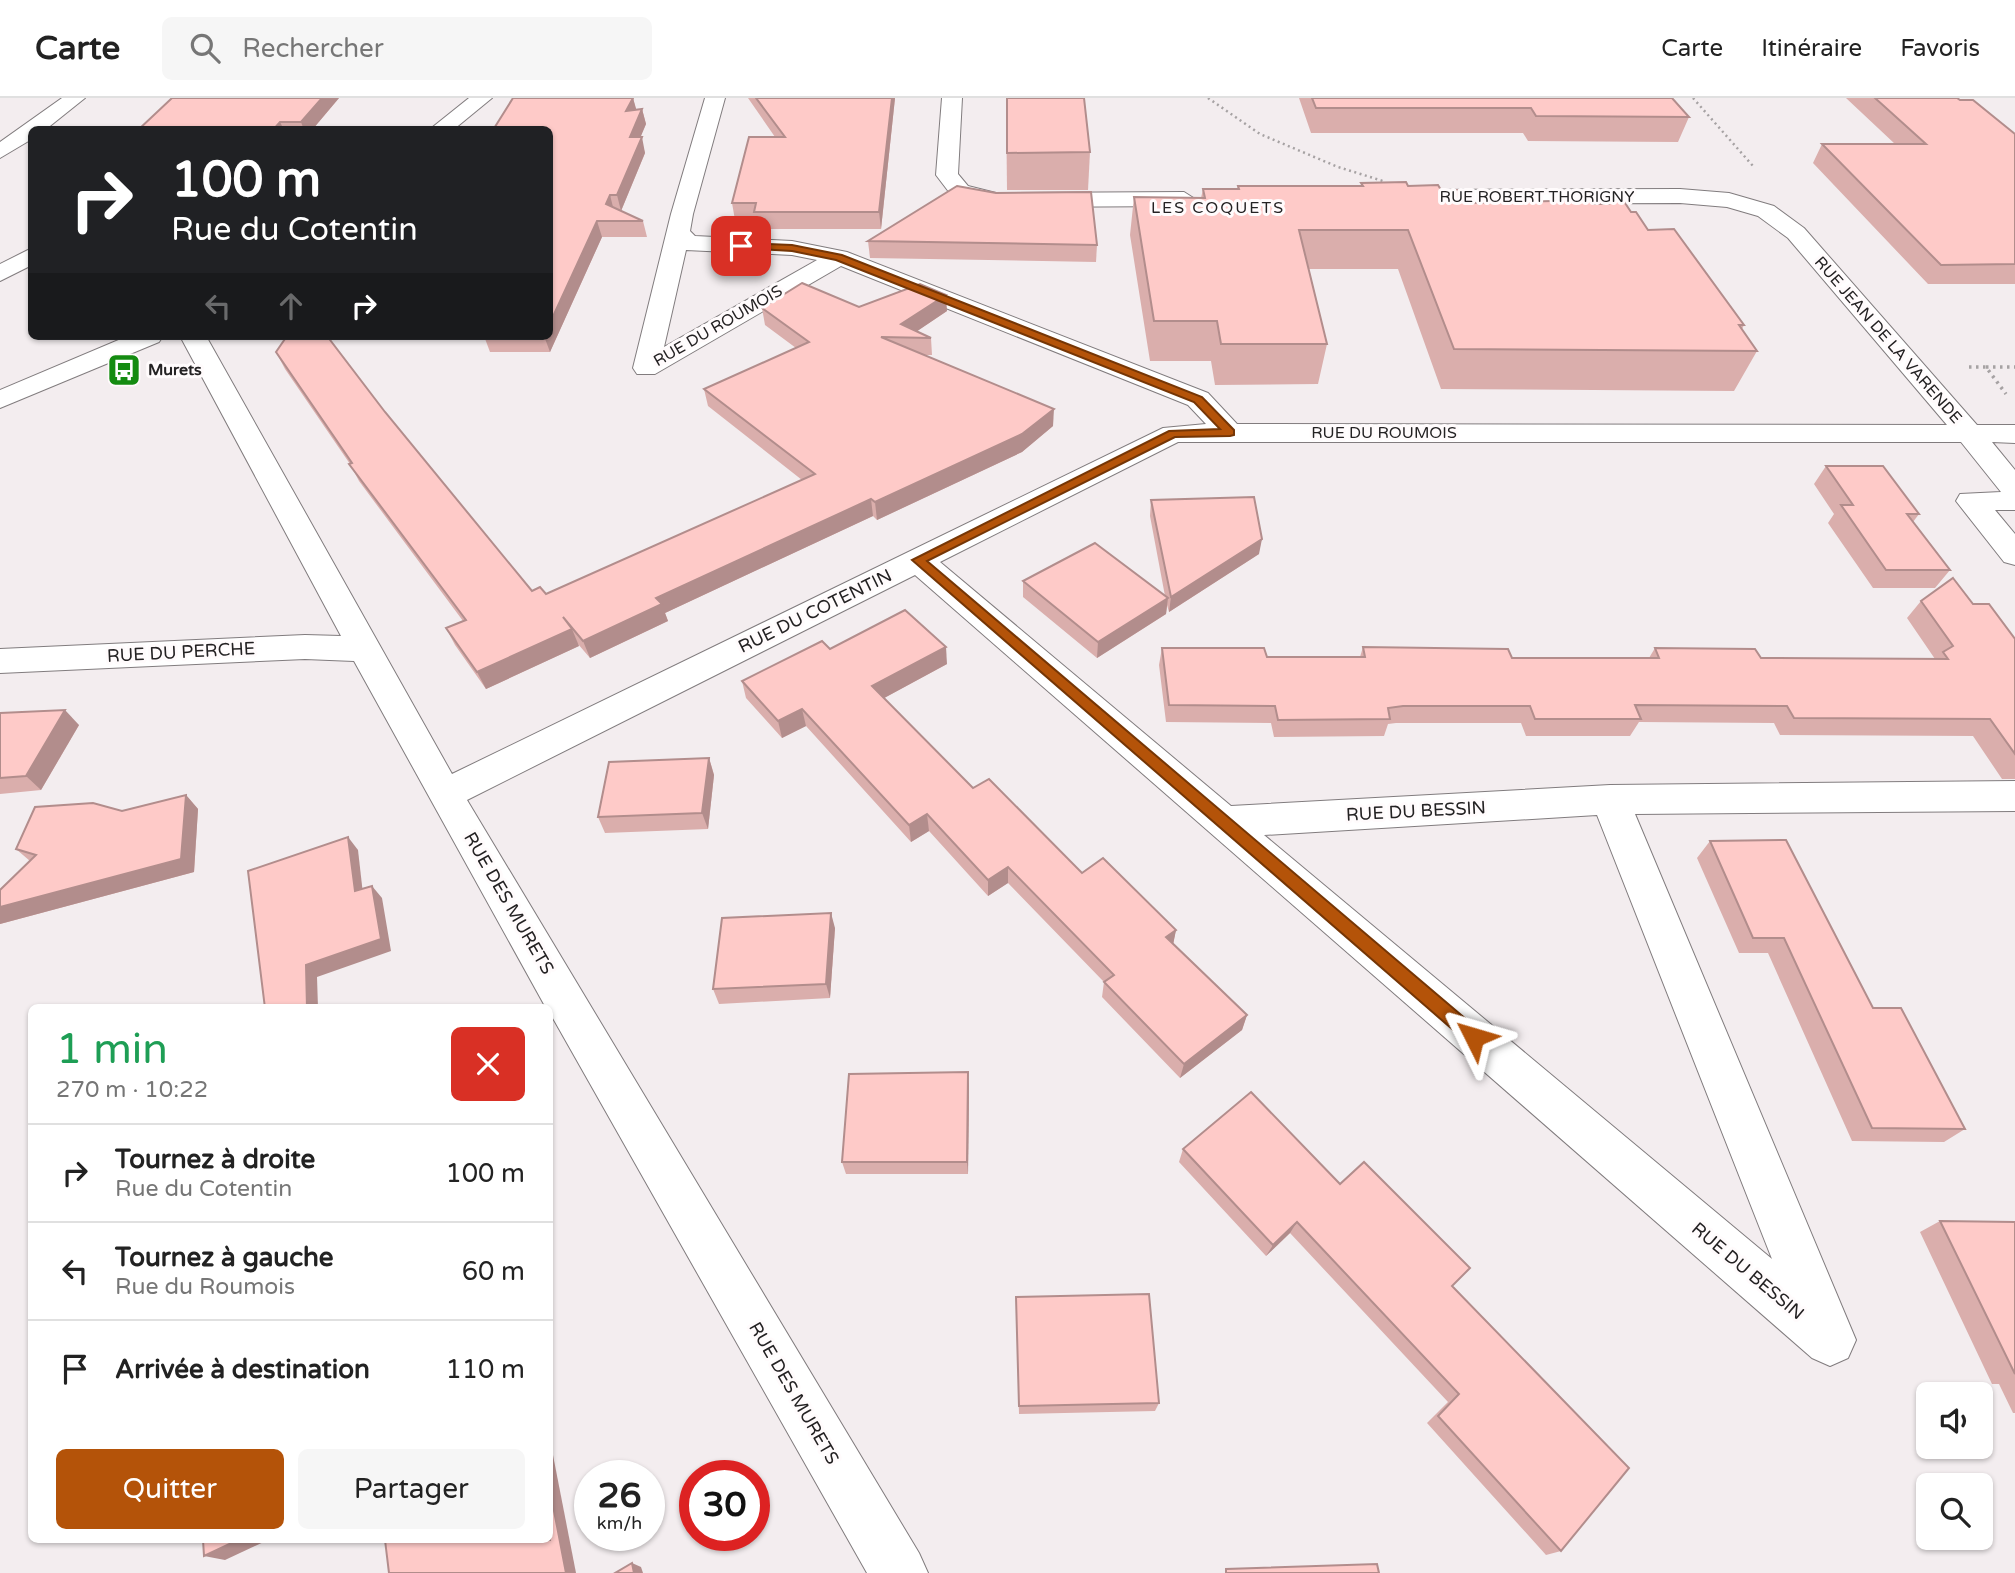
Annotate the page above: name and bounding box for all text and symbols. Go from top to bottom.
search box [162,17,652,80]
text: Carte [35,29,120,68]
icon: search [186,29,224,67]
text: Rechercher [242,33,384,64]
text: Carte [1661,34,1723,63]
text: Itinéraire [1761,34,1862,63]
text: Favoris [1900,34,1980,63]
text: 100 m [171,151,321,210]
icon: right [56,154,147,245]
street label: RUE ROBERT THORIGNY [1440,187,1634,207]
district label: LES COQUETS [1151,198,1285,218]
text: Rue du Cotentin [171,211,418,249]
pin [711,216,771,276]
icon: arrive [722,227,760,265]
street label: RUE JEAN DE LA VARENDE [1810,252,1966,428]
street label: RUE DU ROUMOIS [650,281,786,371]
icon: left [199,287,237,325]
icon: ahead [272,287,310,325]
icon: right [345,287,383,325]
bus stop icon: Murets [105,351,143,389]
place label: Murets [148,360,202,380]
street label: RUE DU ROUMOIS [1311,423,1457,443]
street label: RUE DU COTENTIN [735,564,895,658]
street label: RUE DU PERCHE [106,637,256,667]
street label: RUE DU BESSIN [1345,796,1487,826]
street label: RUE DES MURETS [459,828,559,978]
position arrow [1437,1000,1511,1074]
text: 1 min [56,1024,168,1075]
button: close [451,1027,525,1101]
text: 270 m · 10:22 [56,1076,208,1104]
text: Tournez à droite [115,1144,315,1175]
icon: right [56,1154,94,1192]
text: 100 m [445,1158,525,1189]
text: Rue du Cotentin [115,1175,292,1203]
street label: RUE DU BESSIN [1687,1218,1809,1324]
text: Tournez à gauche [115,1242,334,1273]
icon: left [56,1252,94,1290]
text: 60 m [462,1256,525,1287]
text: Rue du Roumois [115,1273,295,1301]
street label: RUE DES MURETS [744,1318,844,1468]
icon: arrive [56,1350,94,1388]
text: Arrivée à destination [115,1354,370,1385]
text: 110 m [445,1354,525,1385]
map controls [1916,1382,1993,1550]
button: sound [1916,1382,1993,1459]
button: Quitter [56,1449,284,1529]
button: Partager [298,1449,525,1529]
speed limit sign: 30 [679,1460,770,1551]
button: search [1916,1473,1993,1550]
text: 26 [598,1475,641,1517]
text: km/h [597,1512,642,1534]

